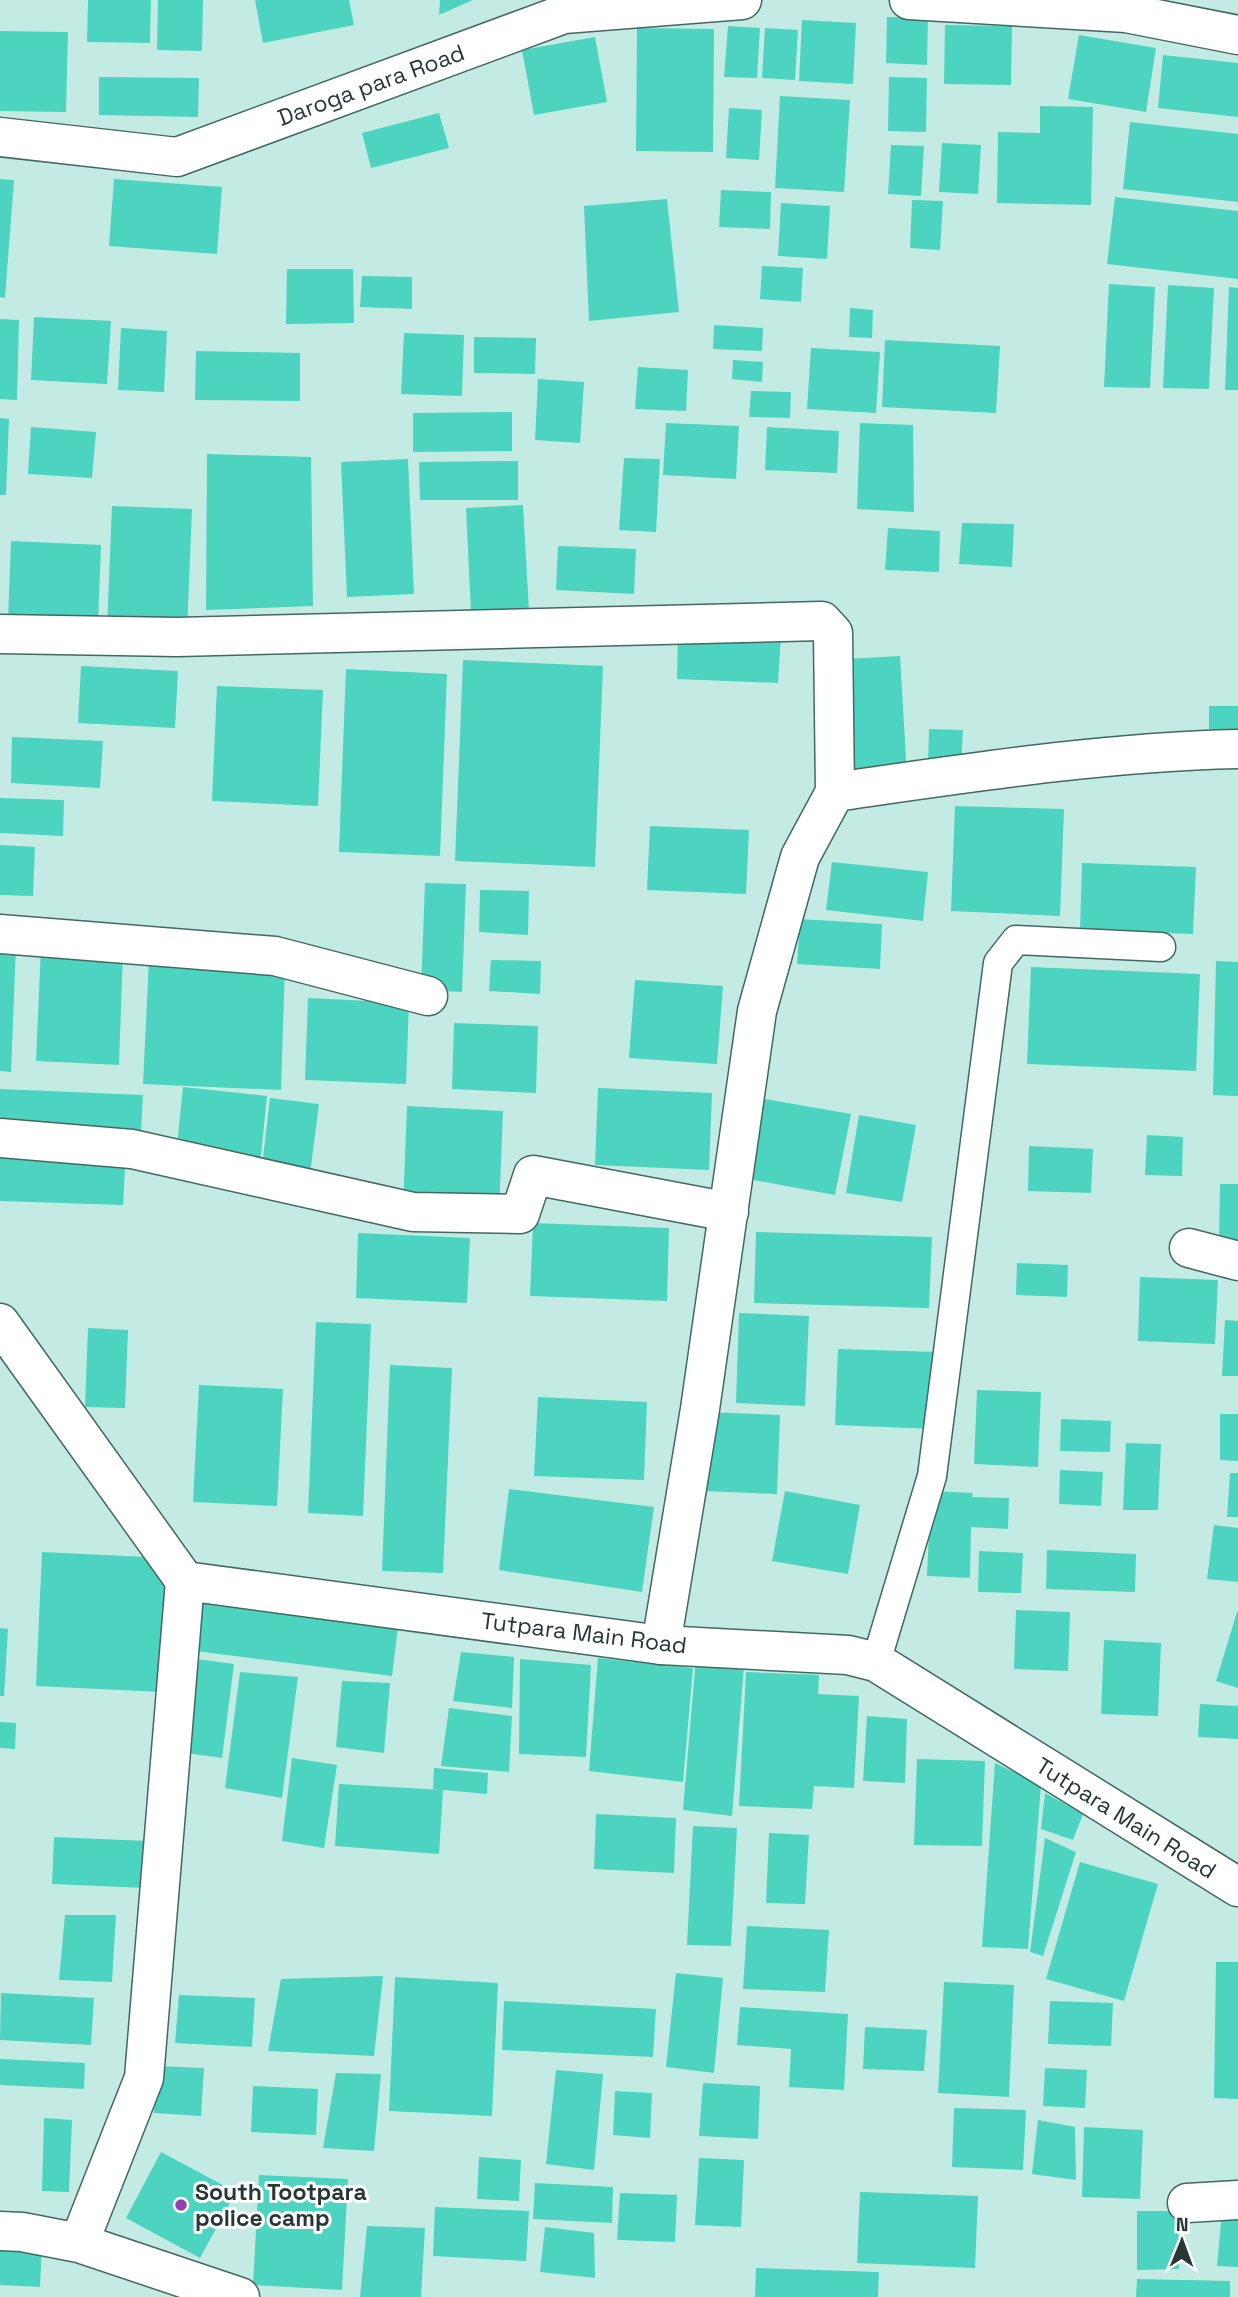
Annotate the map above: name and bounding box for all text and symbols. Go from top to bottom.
street label: Daroga para Road [273,37,469,133]
street label: Tutpara Main Road [479,1605,689,1661]
street label: Tutpara Main Road [1030,1750,1222,1886]
place label: South Tootpara police camp [195,2177,367,2233]
marker: South Tootpara police camp [173,2197,189,2213]
north arrow [1147,2206,1217,2276]
text: N [1176,2212,1189,2237]

